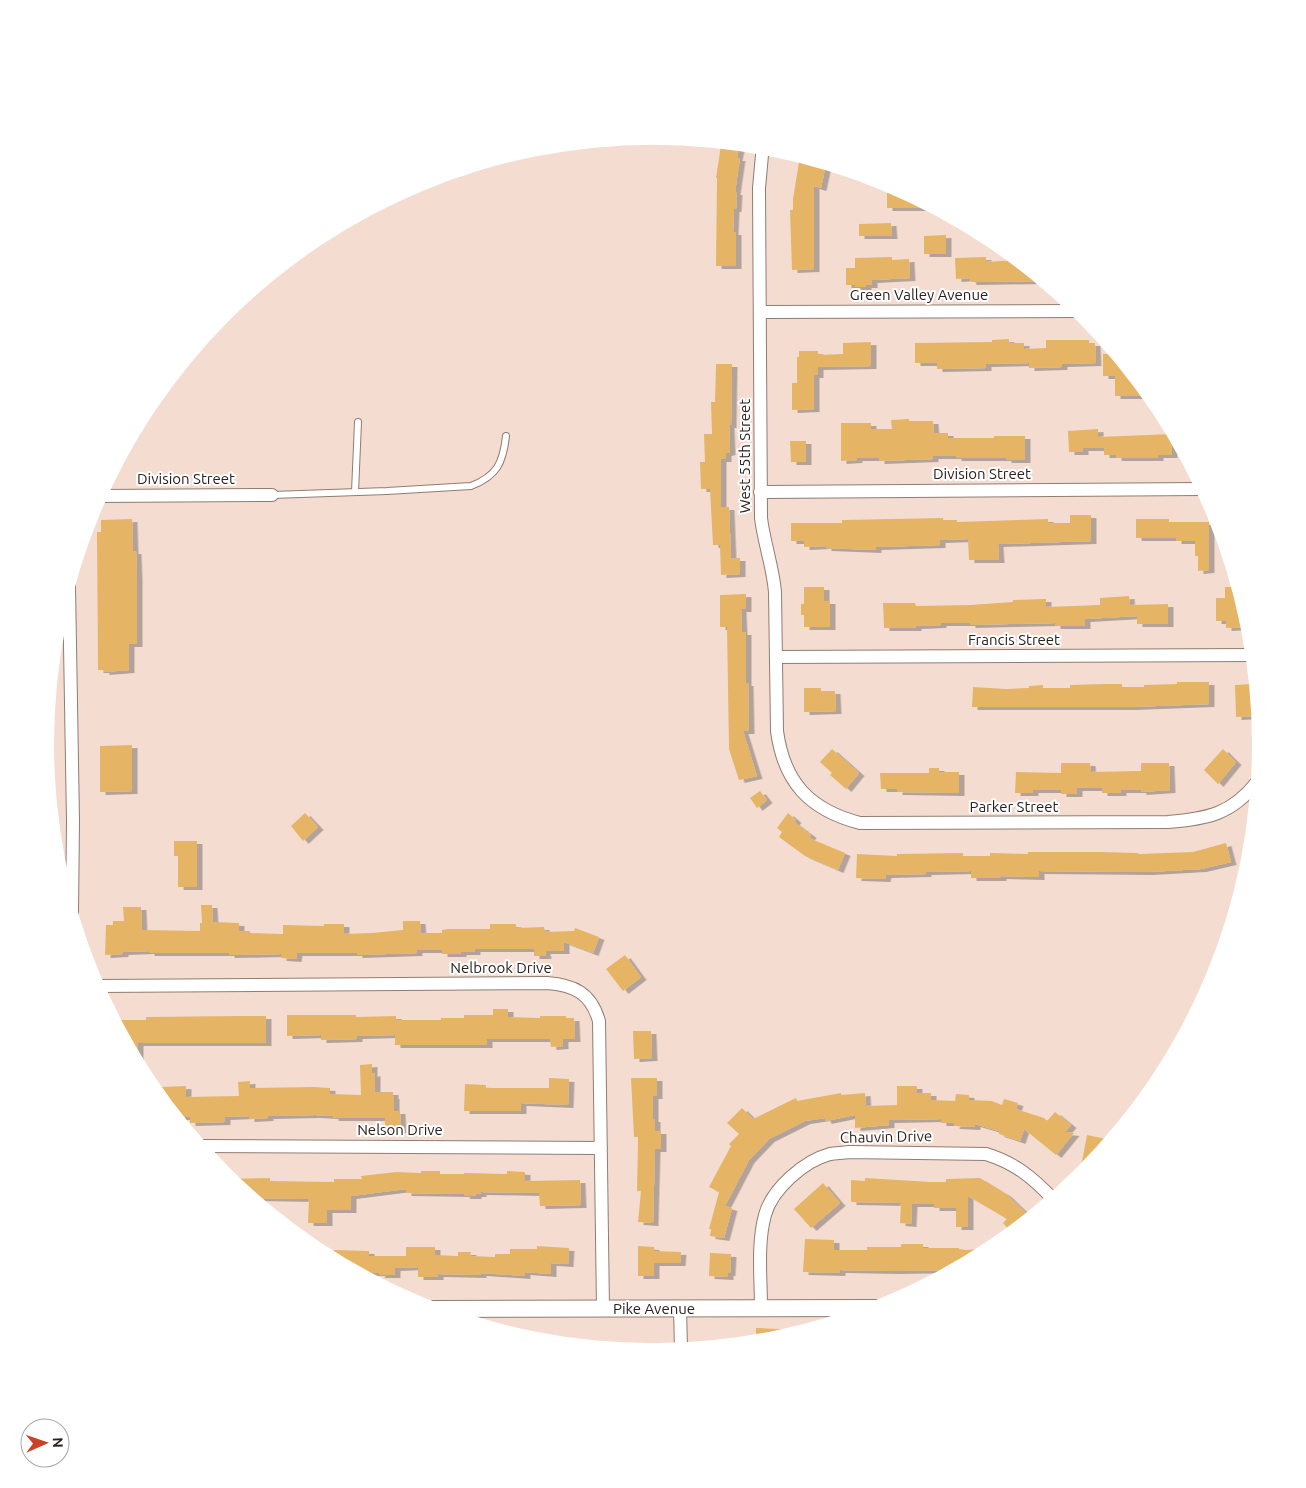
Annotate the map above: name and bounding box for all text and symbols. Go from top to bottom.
street label: Green Valley Avenue [850,286,988,303]
street label: West 55th Street [736,399,753,513]
street label: Division Street [933,465,1031,482]
street label: Division Street [137,470,235,487]
street label: Francis Street [968,631,1060,648]
street label: Parker Street [970,798,1059,815]
street label: Nelbrook Drive [450,959,552,976]
street label: Nelson Drive [357,1121,443,1138]
street label: Chauvin Drive [840,1127,932,1146]
street label: Pike Avenue [613,1300,695,1317]
north arrow [20,1418,70,1468]
text: N [50,1437,66,1448]

